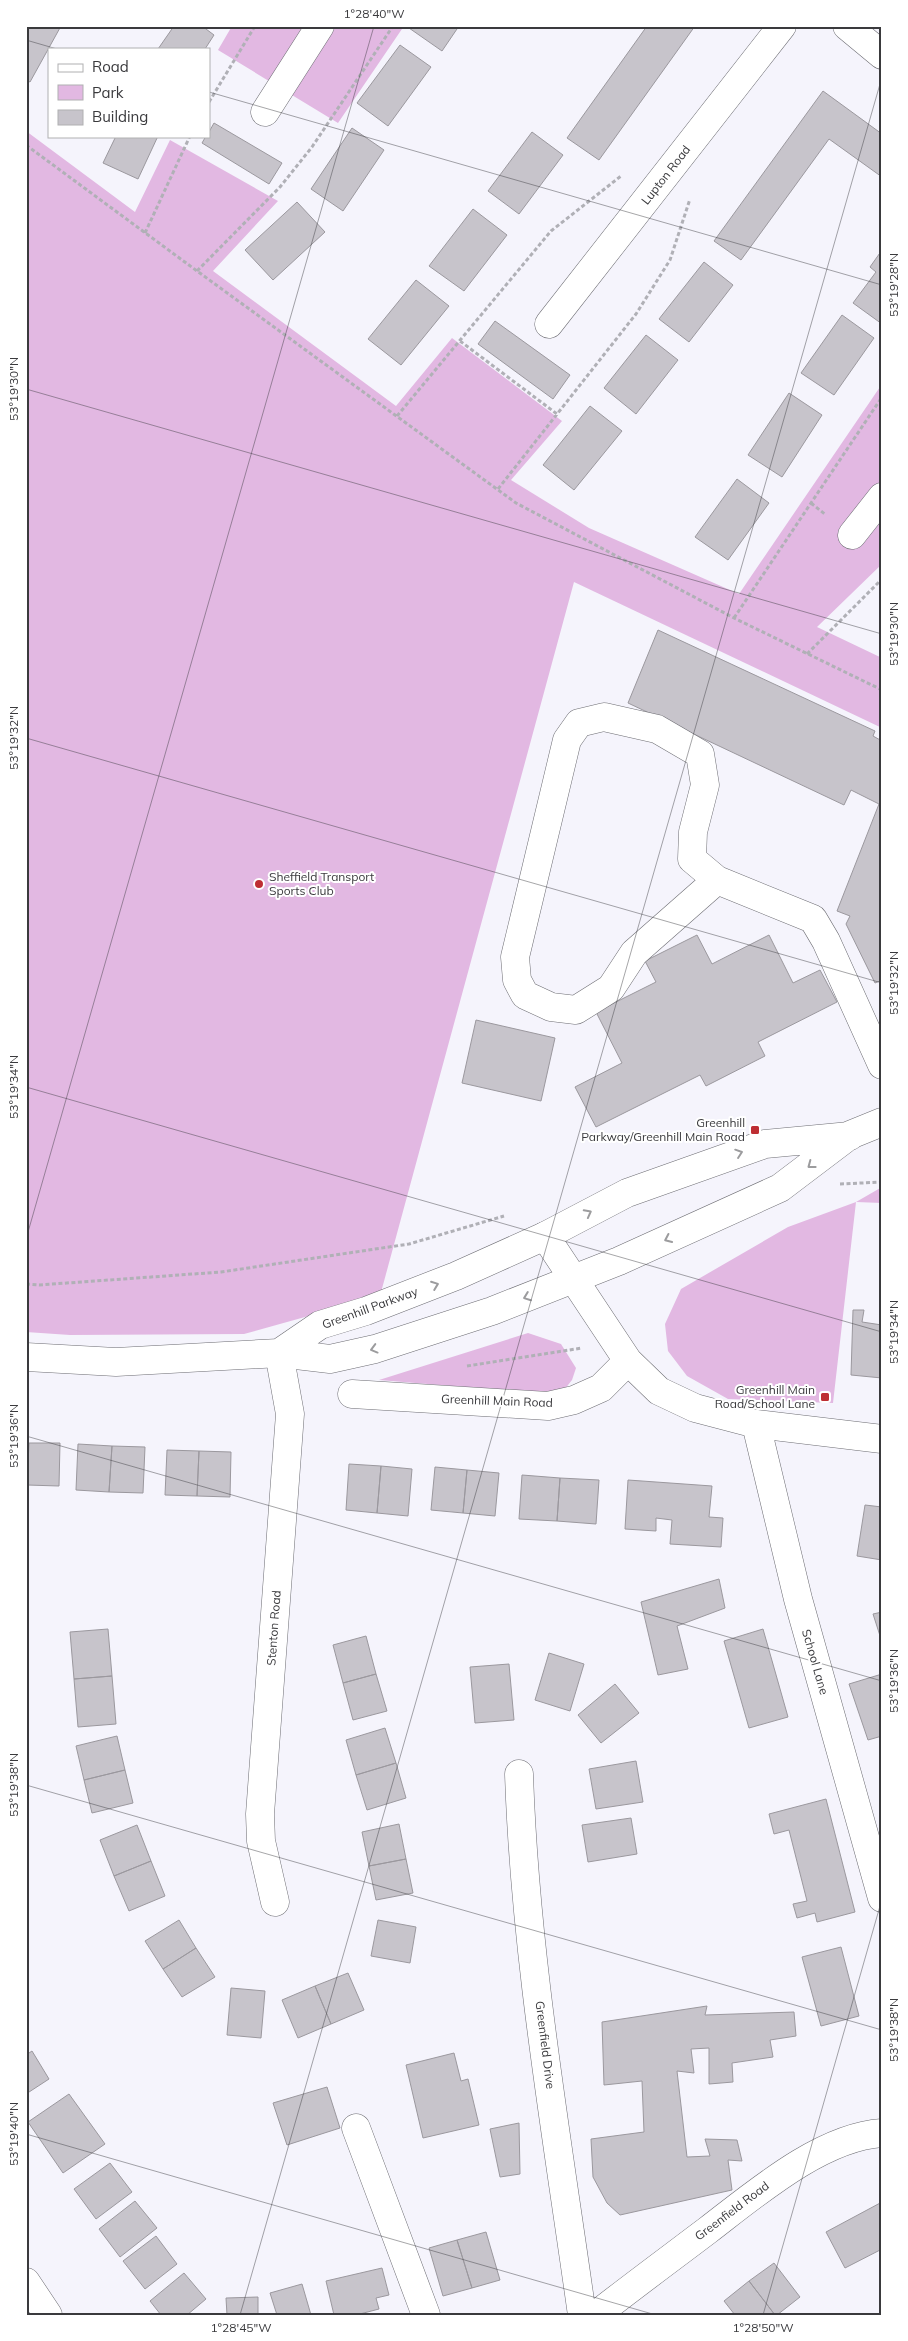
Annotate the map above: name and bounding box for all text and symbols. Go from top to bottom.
text: 1°28'40"W [343,6,405,21]
legend [48,48,210,138]
text: Road [92,57,129,76]
text: Park [92,83,124,102]
text: Building [92,107,148,126]
street label: Lupton Road [638,142,693,207]
text: 53°19'28"N [886,253,901,317]
text: 53°19'30"N [6,357,21,421]
text: 53°19'30"N [886,602,901,666]
text: 53°19'32"N [6,706,21,770]
place label: Sheffield Transport Sports Club [269,869,374,898]
marker: Sheffield Transport Sports Club [253,878,265,890]
text: 53°19'32"N [886,951,901,1015]
text: 53°19'34"N [6,1055,21,1119]
place label: Greenhill Parkway/Greenhill Main Road [581,1115,745,1144]
marker: Greenhill Parkway/Greenhill Main Road [749,1124,761,1136]
one-way arrow [734,1149,743,1159]
one-way arrow [808,1159,817,1167]
one-way arrow [583,1209,592,1219]
one-way arrow [664,1233,673,1244]
one-way arrow [430,1281,438,1291]
street label: Greenhill Parkway [320,1283,420,1332]
one-way arrow [524,1291,532,1301]
text: 53°19'34"N [886,1300,901,1364]
one-way arrow [369,1343,378,1354]
place label: Greenhill Main Road/School Lane [715,1382,815,1411]
street label: Greenhill Main Road [441,1391,553,1410]
marker: Greenhill Main Road/School Lane [819,1391,831,1403]
text: 53°19'36"N [6,1404,21,1468]
street label: Stenton Road [263,1590,284,1666]
street label: School Lane [799,1627,832,1696]
text: 53°19'36"N [886,1649,901,1713]
text: 53°19'38"N [6,1753,21,1817]
text: 53°19'38"N [886,1998,901,2062]
street label: Greenfield Drive [533,2000,558,2090]
text: 53°19'40"N [6,2102,21,2166]
street label: Greenfield Road [692,2178,772,2243]
text: 1°28'45"W [210,2320,272,2335]
text: 1°28'50"W [732,2320,794,2335]

